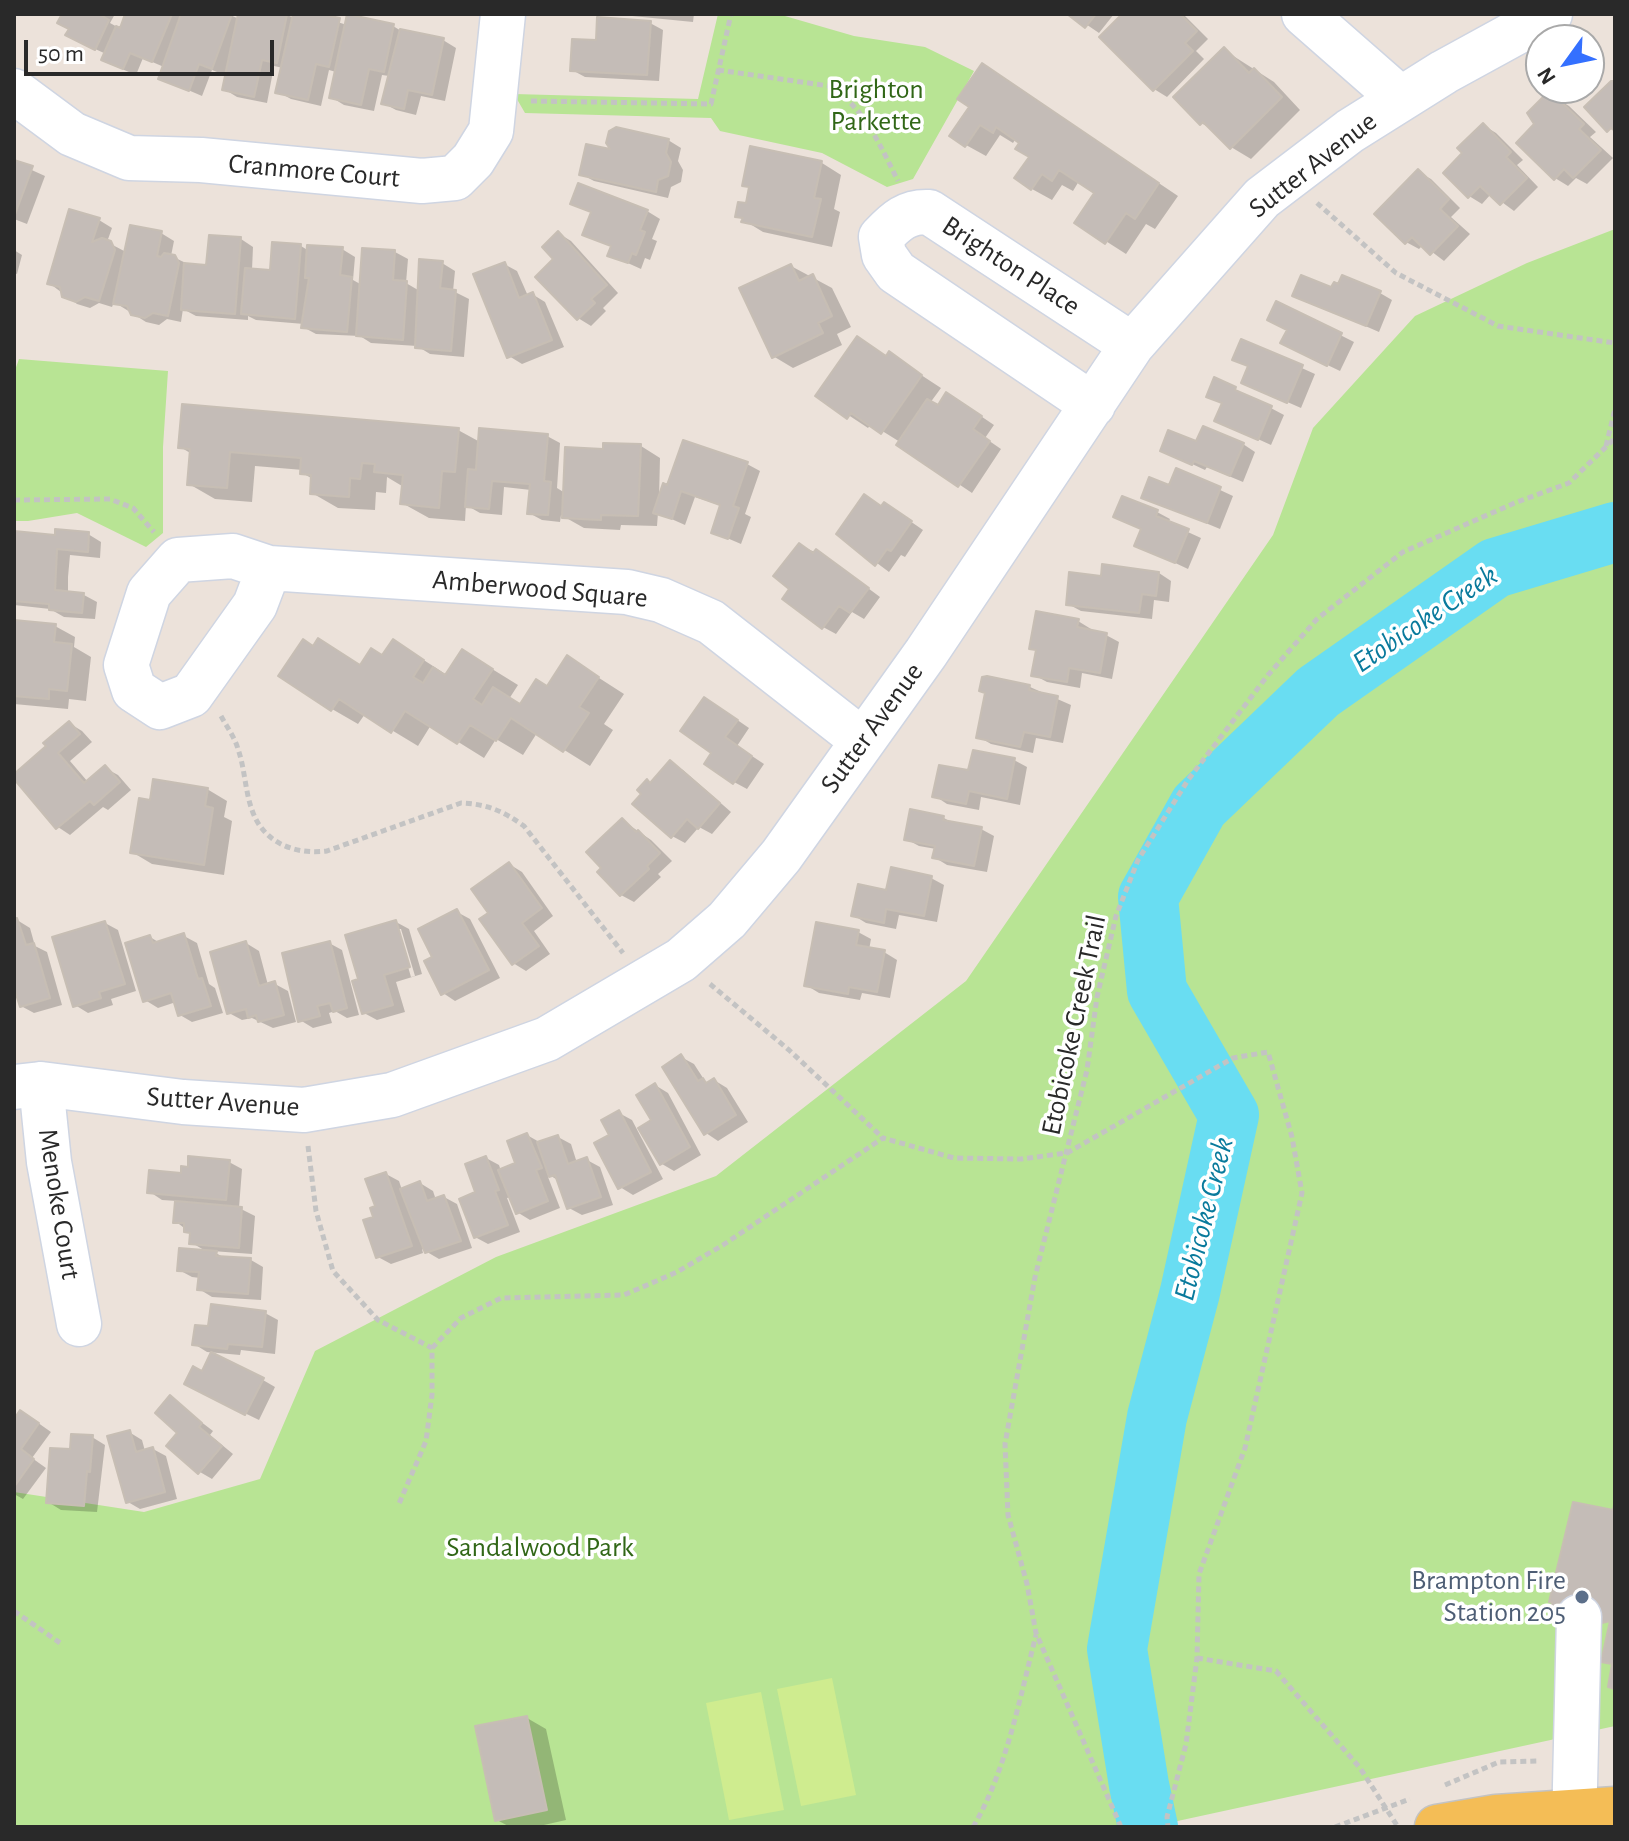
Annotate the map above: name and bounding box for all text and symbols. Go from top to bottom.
scale bar [28,24,278,74]
north arrow [1525,24,1605,104]
text: 50 m [38,42,84,66]
text: N [1533,64,1560,88]
park label: Brighton Parkette [828,73,924,139]
street label: Sutter Avenue [1242,105,1384,225]
street label: Cranmore Court [227,147,401,195]
street label: Brighton Place [936,209,1086,323]
water label: Etobicoke Creek [1346,557,1504,681]
street label: Amberwood Square [431,563,649,615]
street label: Sutter Avenue [813,656,931,800]
street label: Etobicoke Creek Trail [1034,912,1114,1138]
street label: Sutter Avenue [145,1080,301,1124]
street label: Menoke Court [31,1126,87,1282]
water label: Etobicoke Creek [1166,1133,1242,1305]
park label: Sandalwood Park [446,1531,634,1565]
place label: Brampton Fire Station 205 [1411,1564,1566,1630]
marker: Brampton Fire Station 205 [1573,1588,1591,1606]

